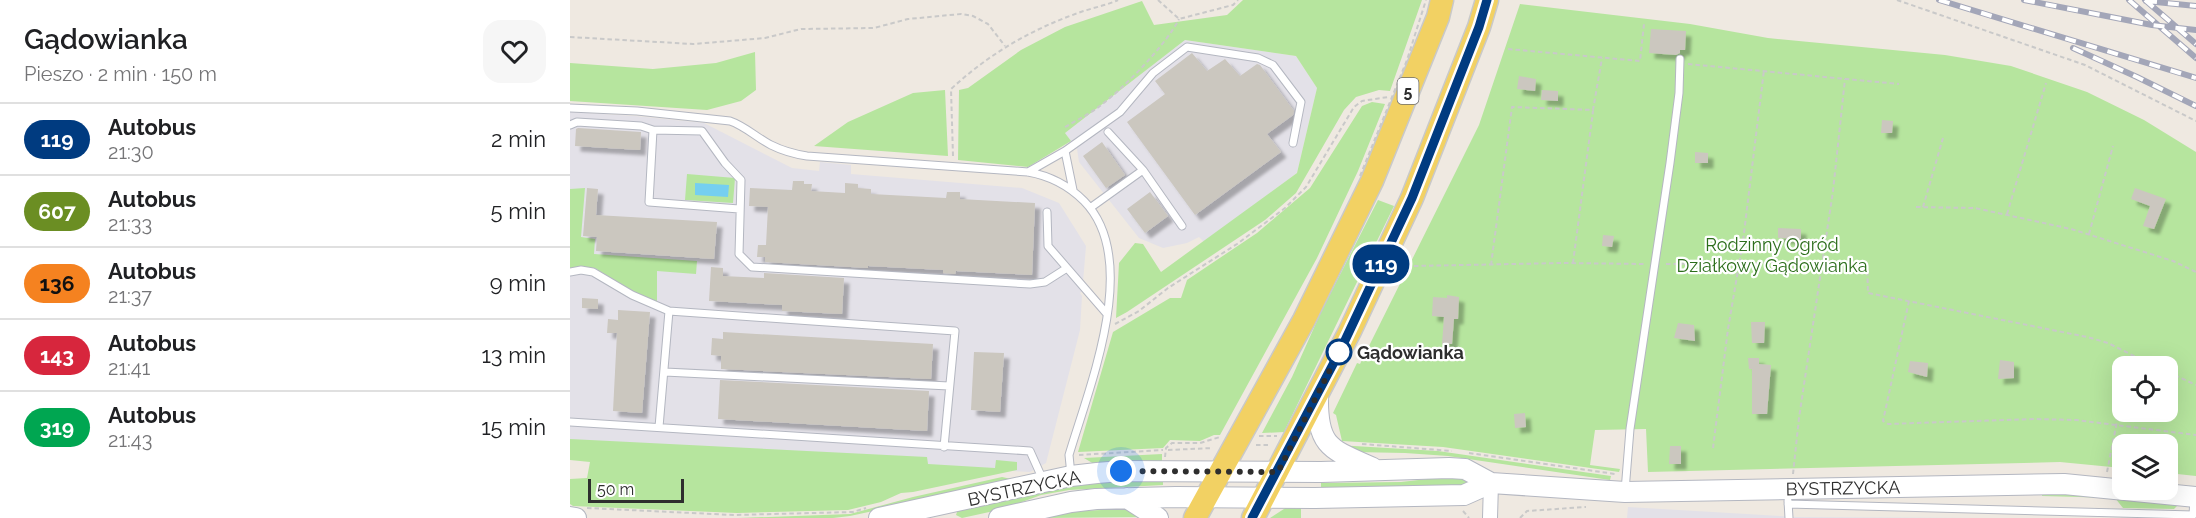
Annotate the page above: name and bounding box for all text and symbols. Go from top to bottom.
button: heart [483,20,546,83]
text: Gądowianka [24,23,188,56]
text: Pieszo · 2 min · 150 m [24,62,217,86]
road number: 5 [1398,78,1418,104]
text: Autobus [108,114,196,140]
text: 2 min [491,126,546,152]
text: 119 [40,127,74,152]
text: 21:30 [108,140,154,164]
text: Autobus [108,186,196,212]
text: 5 min [491,198,546,224]
text: 607 [38,199,76,224]
text: 21:33 [108,212,152,236]
park label: Rodzinny Ogród Działkowy Gądowianka [1676,234,1868,276]
line badge: 119 [1346,244,1416,284]
text: 119 [1364,252,1398,277]
text: Autobus [108,258,196,284]
text: 9 min [490,270,546,296]
text: 136 [40,271,74,296]
text: 21:37 [108,284,152,308]
text: Autobus [108,330,196,356]
marker: Gądowianka [1326,339,1352,365]
text: 13 min [481,342,546,368]
place label: Gądowianka [1357,342,1464,363]
text: 143 [40,343,74,368]
text: 21:41 [108,356,150,380]
map controls [2112,356,2178,500]
button: locate [2112,356,2178,422]
text: Autobus [108,402,196,428]
text: 15 min [481,414,546,440]
text: 319 [40,415,74,440]
text: 21:43 [108,428,152,452]
button: layers [2112,434,2178,500]
your location [1106,456,1136,486]
street label: BYSTRZYCKA [966,466,1082,510]
scale bar [588,476,684,504]
street label: BYSTRZYCKA [1786,477,1900,499]
text: 50 m [597,480,634,499]

